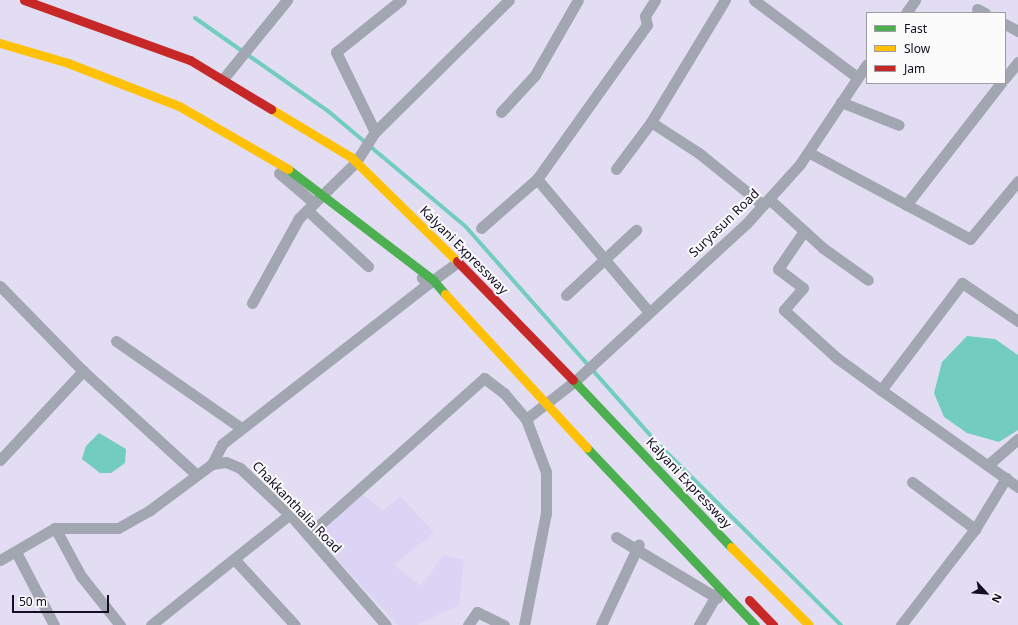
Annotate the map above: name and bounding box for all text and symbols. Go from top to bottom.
legend [866,12,1006,84]
text: Fast [904,20,927,37]
text: Slow [904,40,930,57]
text: Jam [904,60,925,77]
street label: Suryasun Road [686,186,762,260]
street label: Kalyani Expressway [417,203,511,297]
street label: Kalyani Expressway [643,434,735,532]
street label: Chakkanthalia Road [249,458,345,556]
north arrow [966,573,1006,613]
scale bar [14,587,111,613]
text: N [989,591,1006,606]
text: 50 m [19,593,47,610]

